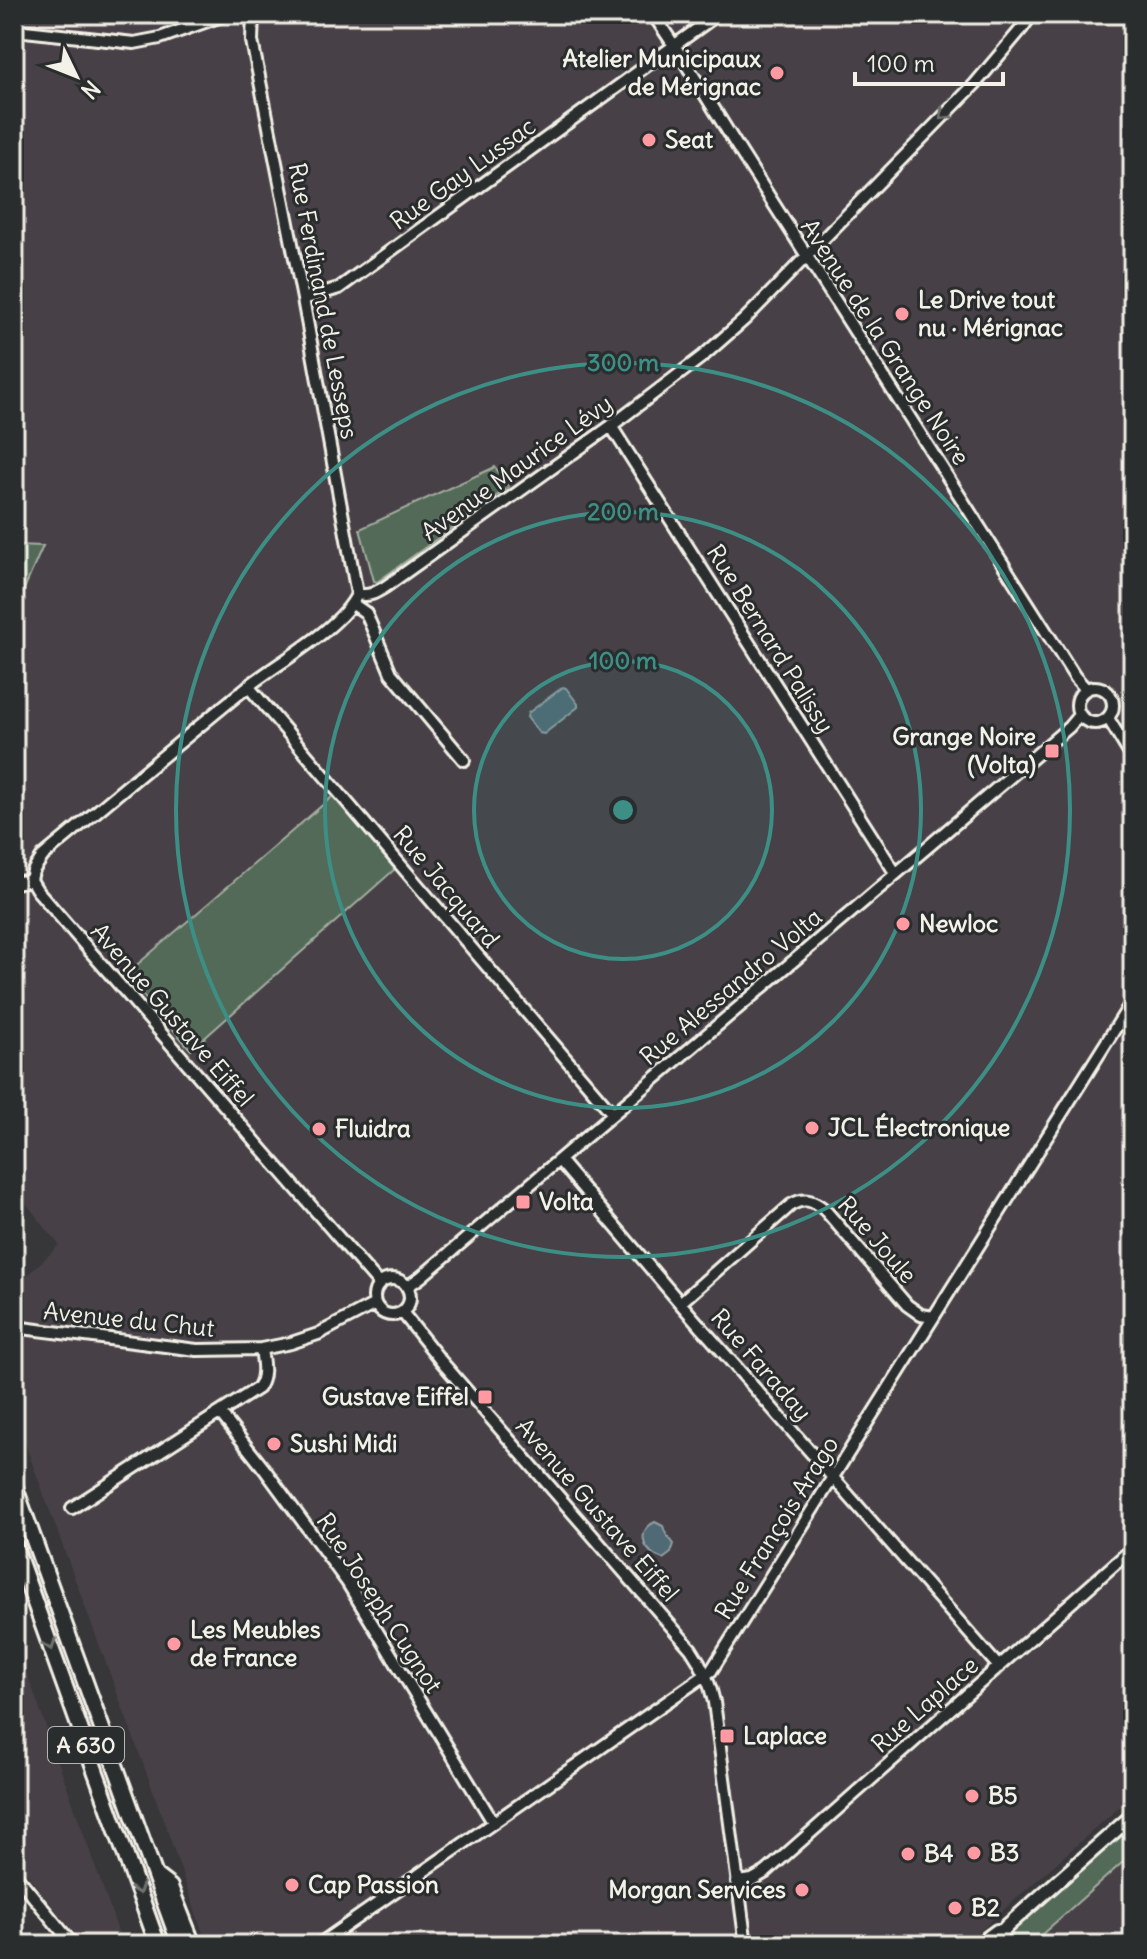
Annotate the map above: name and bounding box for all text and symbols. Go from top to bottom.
north arrow [36,36,116,116]
scale bar [855,36,1003,86]
place label: Atelier Municipaux de Mérignac [563,43,761,101]
text: 100 m [867,48,935,78]
marker: Atelier Municipaux de Mérignac [768,64,786,82]
text: N [75,75,106,105]
one-way arrow [939,106,953,120]
street label: Rue Gay Lussac [384,110,541,236]
place label: Seat [665,124,714,154]
marker: Seat [640,131,658,149]
street label: Rue Ferdinand de Lesseps [282,160,365,441]
street label: Avenue de la Grange Noire [795,213,977,470]
place label: Le Drive tout nu · Mérignac [918,284,1063,342]
marker: Le Drive tout nu · Mérignac [893,305,911,323]
text: 300 m [587,347,659,377]
street label: Avenue Maurice Lévy [415,388,618,547]
text: 200 m [587,496,659,526]
street label: Rue Bernard Palissy [701,539,841,738]
text: 100 m [589,645,657,675]
place label: Grange Noire (Volta) [892,721,1036,779]
marker: Grange Noire (Volta) [1043,742,1061,760]
centre of rings [609,796,637,824]
street label: Rue Jacquard [387,819,506,953]
street label: Rue Alessandro Volta [633,901,827,1071]
place label: Newloc [919,908,998,938]
marker: Newloc [894,915,912,933]
street label: Avenue Gustave Eiffel [85,916,261,1112]
place label: JCL Électronique [828,1112,1010,1142]
place label: Fluidra [335,1113,411,1143]
marker: JCL Électronique [803,1119,821,1137]
marker: Fluidra [310,1120,328,1138]
place label: Volta [539,1186,594,1216]
street label: Rue Joule [832,1190,924,1289]
marker: Volta [514,1193,532,1211]
street label: Avenue du Chut [42,1295,216,1343]
street label: Rue Faraday [705,1302,818,1426]
place label: Gustave Eiffel [322,1381,469,1411]
marker: Gustave Eiffel [476,1388,494,1406]
street label: Avenue Gustave Eiffel [510,1411,686,1607]
place label: Sushi Midi [290,1428,397,1458]
street label: Rue François Arago [708,1430,845,1625]
marker: Sushi Midi [265,1435,283,1453]
street label: Rue Joseph Cugnot [310,1507,449,1698]
place label: Les Meubles de France [190,1614,321,1672]
marker: Les Meubles de France [165,1635,183,1653]
one-way arrow [40,1637,57,1651]
street label: Rue Laplace [865,1650,984,1759]
place label: Laplace [743,1720,827,1750]
road number: A 630 [48,1727,124,1763]
marker: Laplace [718,1727,736,1745]
place label: B5 [988,1780,1018,1810]
marker: B5 [963,1787,981,1805]
place label: B3 [990,1837,1019,1867]
place label: B4 [924,1838,954,1868]
marker: B3 [965,1844,983,1862]
marker: B4 [899,1845,917,1863]
place label: Cap Passion [308,1869,439,1899]
place label: Morgan Services [608,1874,786,1904]
marker: Cap Passion [283,1876,301,1894]
marker: Morgan Services [793,1881,811,1899]
one-way arrow [129,1882,145,1896]
place label: B2 [971,1892,1000,1922]
marker: B2 [946,1899,964,1917]

